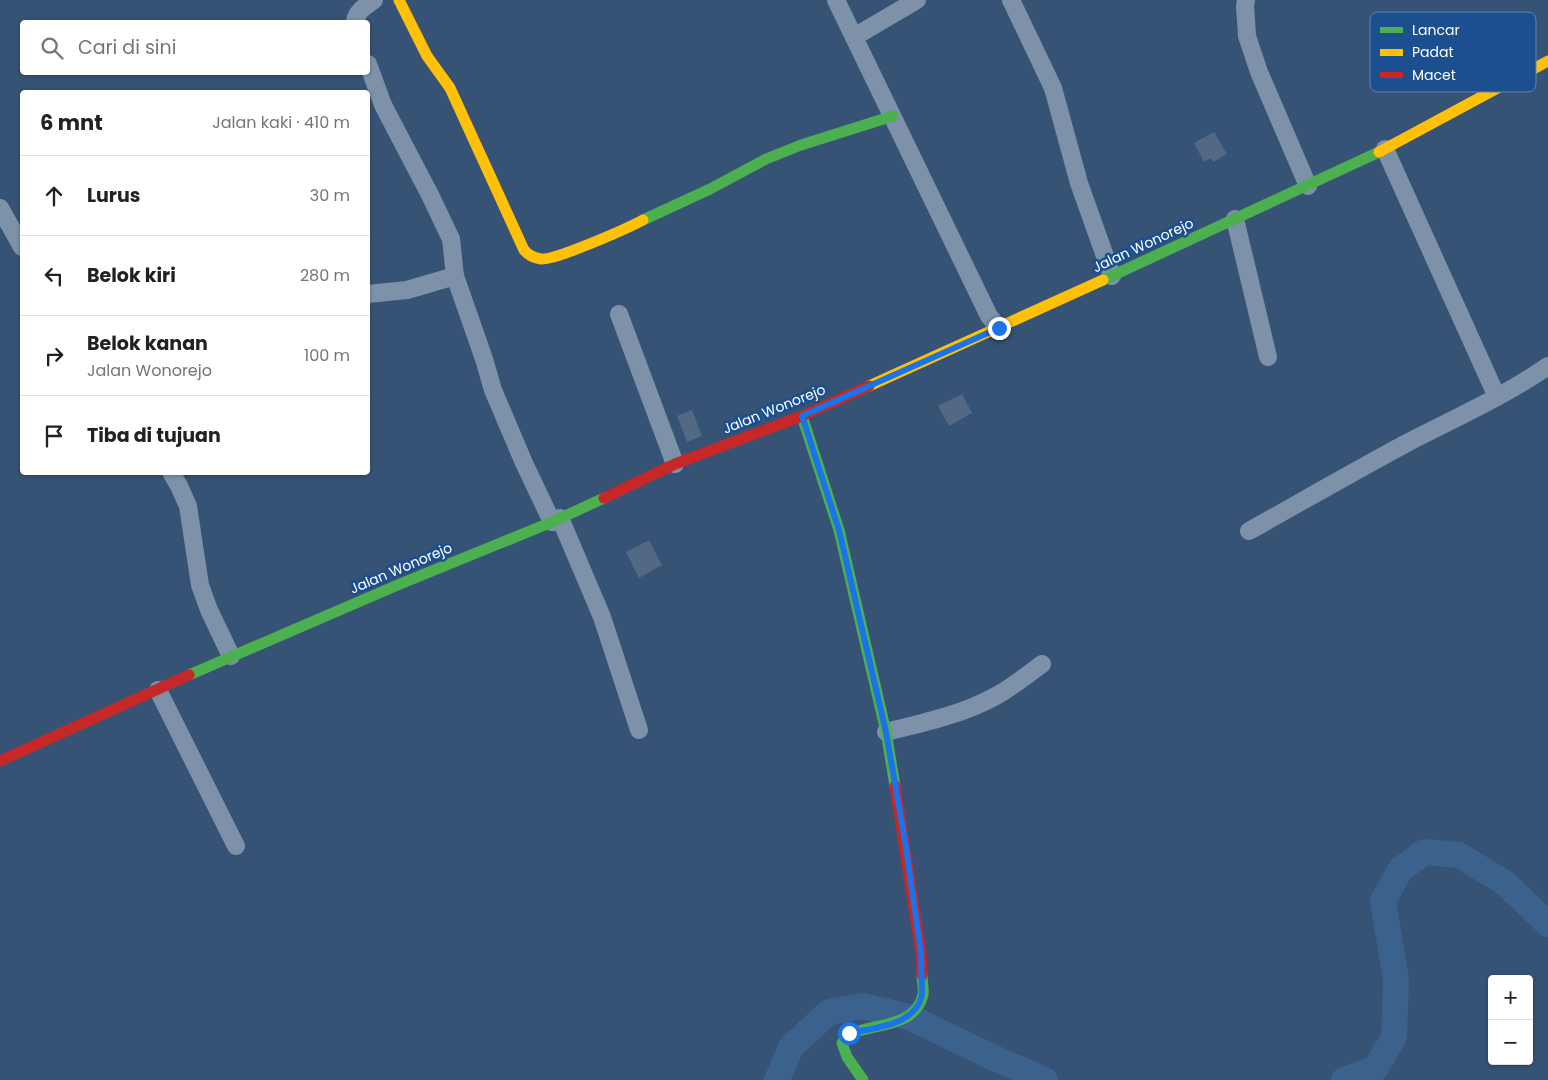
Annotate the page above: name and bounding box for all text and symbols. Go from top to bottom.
legend [1370,12,1536,92]
search box [20,20,370,75]
text: Lancar [1412,20,1460,40]
icon: search [38,34,66,62]
text: Cari di sini [78,34,176,61]
text: Padat [1412,42,1454,62]
text: Macet [1412,65,1456,85]
text: 6 mnt [40,108,103,137]
text: Jalan kaki · 410 m [212,111,350,134]
icon: ahead [40,182,68,210]
text: Lurus [87,182,140,209]
text: 30 m [310,184,350,207]
street label: Jalan Wonorejo [1089,213,1197,277]
icon: left [40,262,68,290]
text: Belok kiri [87,262,176,289]
text: 280 m [300,264,350,287]
route end [988,317,1011,340]
text: Belok kanan [87,330,208,357]
icon: right [40,342,68,370]
text: 100 m [304,344,350,367]
text: Jalan Wonorejo [87,359,212,382]
street label: Jalan Wonorejo [720,379,828,439]
icon: arrive [40,422,68,450]
text: Tiba di tujuan [87,422,221,449]
street label: Jalan Wonorejo [347,537,455,599]
map controls [1488,975,1533,1065]
button: + [1488,975,1533,1020]
button: − [1488,1020,1533,1065]
route start [838,1022,861,1045]

